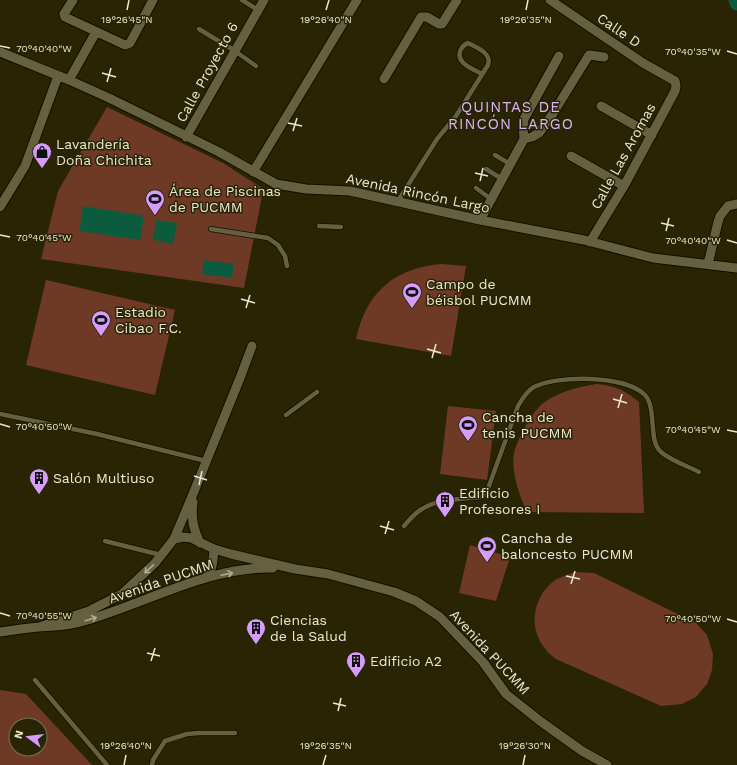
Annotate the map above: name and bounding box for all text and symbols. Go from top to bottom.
street label: Calle D [594,10,644,50]
text: 19°26'45"N [101,14,153,25]
text: 19°26'40"N [300,14,352,25]
text: 19°26'35"N [500,14,552,25]
street label: Calle Proyecto 6 [173,19,241,125]
text: 70°40'40"W [16,43,72,54]
text: 70°40'35"W [665,46,721,57]
district label: QUINTAS DE RINCÓN LARGO [448,98,574,133]
street label: Calle Las Aromas [587,100,659,212]
place label: Lavandería Doña Chichita [56,136,152,168]
shop icon: Lavandería Doña Chichita [31,141,53,169]
street label: Avenida Rincón Largo [345,170,491,216]
place label: Área de Piscinas de PUCMM [169,183,281,215]
sports icon: Área de Piscinas de PUCMM [144,188,166,216]
text: 70°40'45"W [16,232,72,243]
text: 70°40'40"W [665,235,721,246]
place label: Campo de béisbol PUCMM [426,276,532,308]
sports icon: Campo de béisbol PUCMM [401,281,423,309]
place label: Estadio Cibao F.C. [115,304,182,336]
sports icon: Estadio Cibao F.C. [90,309,112,337]
place label: Cancha de tenis PUCMM [482,409,572,441]
sports icon: Cancha de tenis PUCMM [457,414,479,442]
text: 70°40'50"W [16,421,73,432]
text: 70°40'45"W [665,424,721,435]
building icon: Salón Multiuso [28,467,50,495]
place label: Salón Multiuso [53,470,154,486]
place label: Edificio Profesores I [459,485,540,517]
building icon: Edificio Profesores I [434,490,456,518]
place label: Cancha de baloncesto PUCMM [501,530,633,562]
sports icon: Cancha de baloncesto PUCMM [476,535,498,563]
street label: Avenida PUCMM [107,556,215,606]
one-way arrow [144,564,154,573]
one-way arrow [220,569,233,577]
street label: Avenida PUCMM [447,606,533,698]
text: 70°40'55"W [16,610,72,621]
place label: Ciencias de la Salud [270,612,347,644]
text: 70°40'50"W [665,613,722,624]
one-way arrow [84,615,97,622]
building icon: Ciencias de la Salud [245,617,267,645]
building icon: Edificio A2 [345,650,367,678]
place label: Edificio A2 [370,653,442,669]
north arrow [8,717,48,757]
text: N [11,729,26,740]
text: 19°26'40"N [100,740,152,751]
text: 19°26'35"N [300,740,352,751]
text: 19°26'30"N [499,740,551,751]

